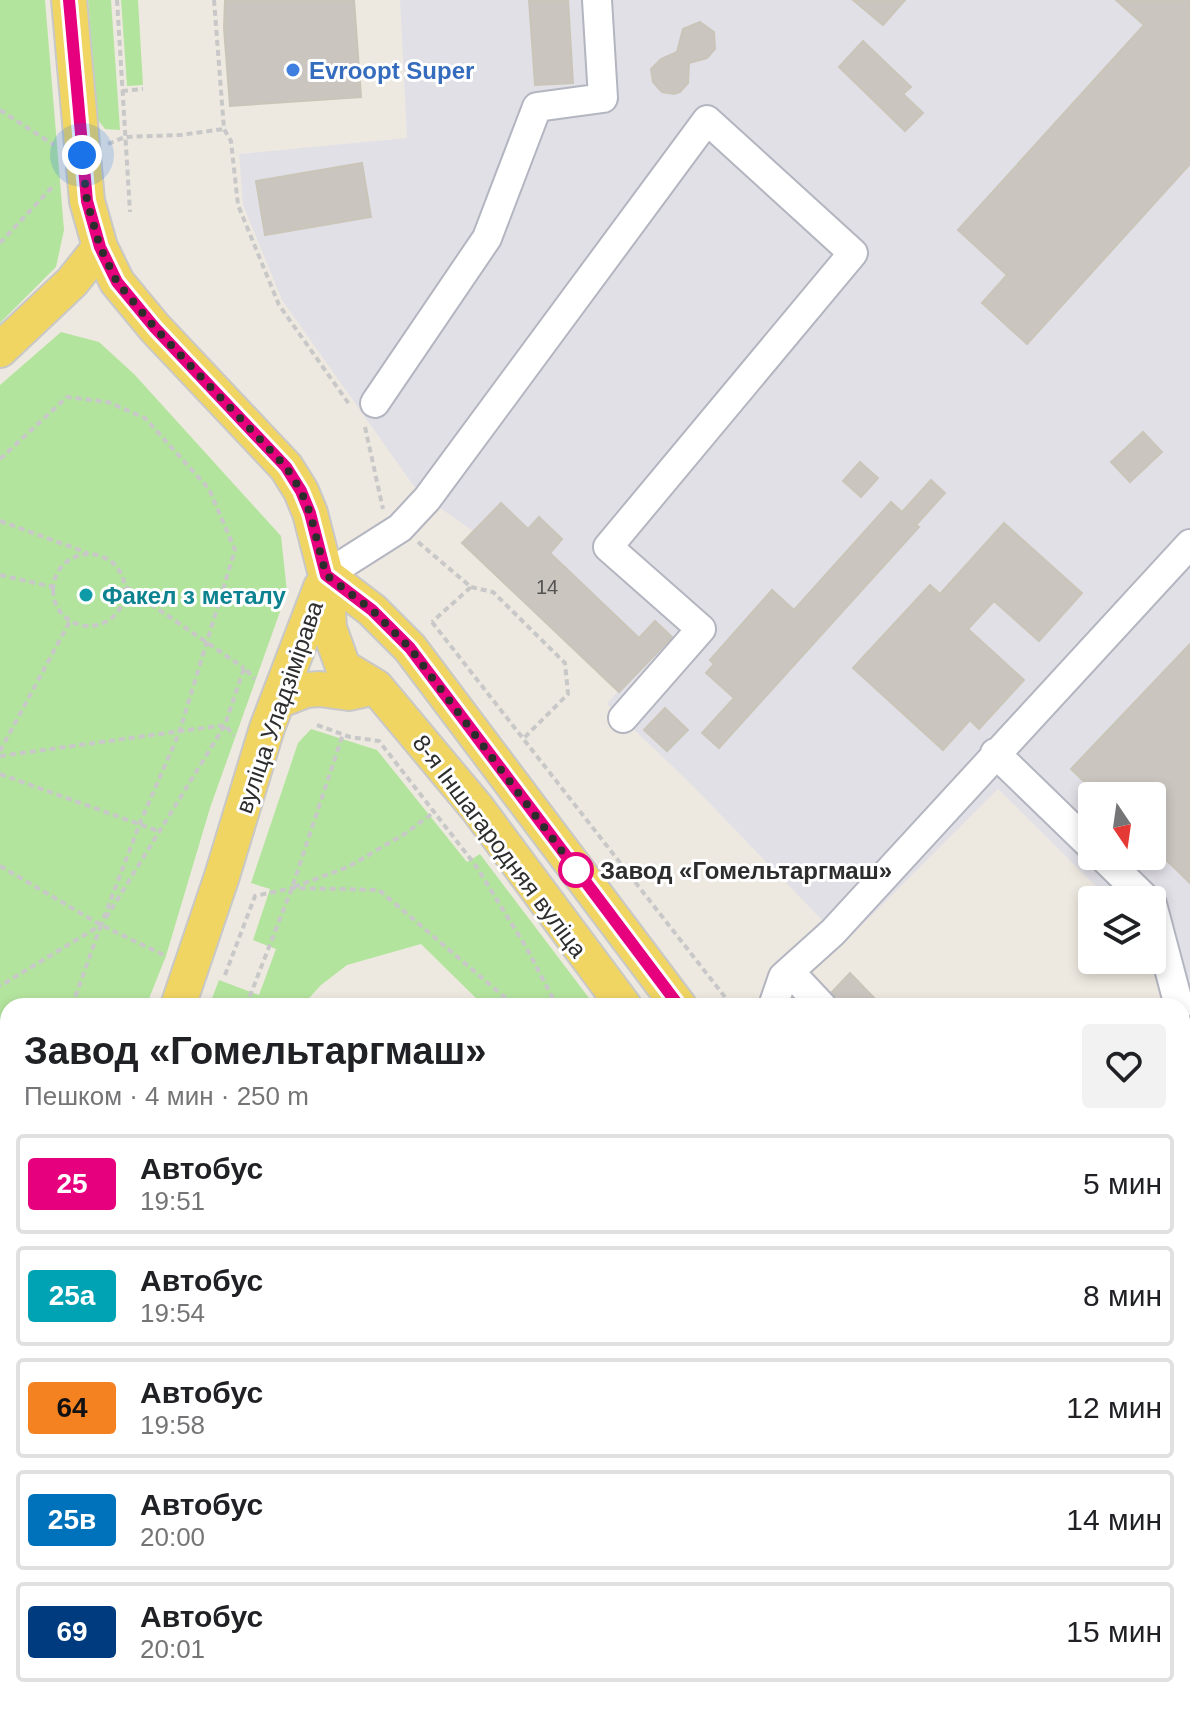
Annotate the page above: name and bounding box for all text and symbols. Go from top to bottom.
place label: Evroopt Super [309,57,474,84]
marker: Evroopt Super [284,61,302,79]
your location [62,135,102,175]
house number: 14 [536,576,558,598]
place label: Факел з металу [102,582,287,609]
marker: Факел з металу [77,586,95,604]
street label: вуліца Уладзімірава [230,597,328,817]
street label: 8-я Іншагародняя вуліца [408,730,593,963]
north arrow [1078,782,1166,870]
map controls [1078,782,1166,974]
marker: Завод «Гомельтаргмаш» [559,853,593,887]
place label: Завод «Гомельтаргмаш» [600,857,892,884]
button: layers [1078,886,1166,974]
button: heart [1082,1024,1166,1108]
text: Завод «Гомельтаргмаш» [24,1030,486,1072]
text: Пешком · 4 мин · 250 m [24,1081,309,1111]
text: Автобус [140,1152,263,1185]
text: 5 мин [1083,1167,1162,1200]
text: 25 [56,1168,88,1199]
text: 19:51 [140,1186,205,1216]
text: Автобус [140,1264,263,1297]
text: 8 мин [1083,1279,1162,1312]
text: 25а [49,1280,95,1311]
text: 19:54 [140,1298,205,1328]
text: Автобус [140,1376,263,1409]
text: 12 мин [1066,1391,1162,1424]
text: 64 [56,1392,88,1423]
text: 19:58 [140,1410,205,1440]
text: Автобус [140,1488,263,1521]
text: 14 мин [1066,1503,1162,1536]
text: 25в [48,1504,96,1535]
text: 20:00 [140,1522,205,1552]
text: Автобус [140,1600,263,1633]
text: 15 мин [1066,1615,1162,1648]
text: 69 [56,1616,88,1647]
text: 20:01 [140,1634,205,1664]

